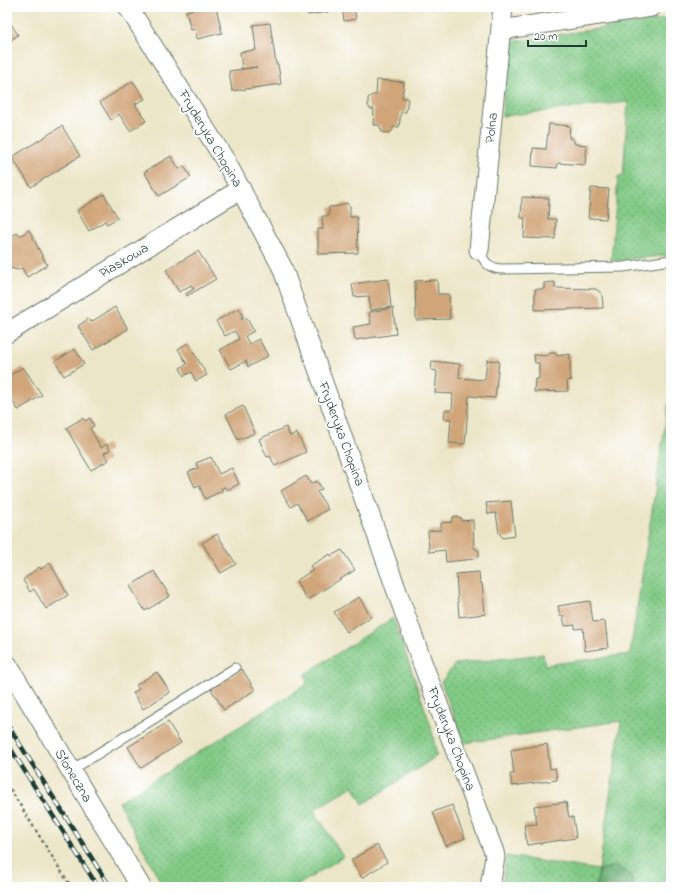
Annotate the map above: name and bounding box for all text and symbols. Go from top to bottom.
scale bar [528,22,586,48]
text: 20 m [534,28,557,46]
street label: Fryderyka Chopina [171,86,247,192]
street label: Polna [480,112,504,144]
street label: Piaskowa [95,238,153,284]
street label: Fryderyka Chopina [311,378,370,490]
street label: Fryderyka Chopina [420,683,481,795]
street label: Słoneczna [49,745,97,807]

